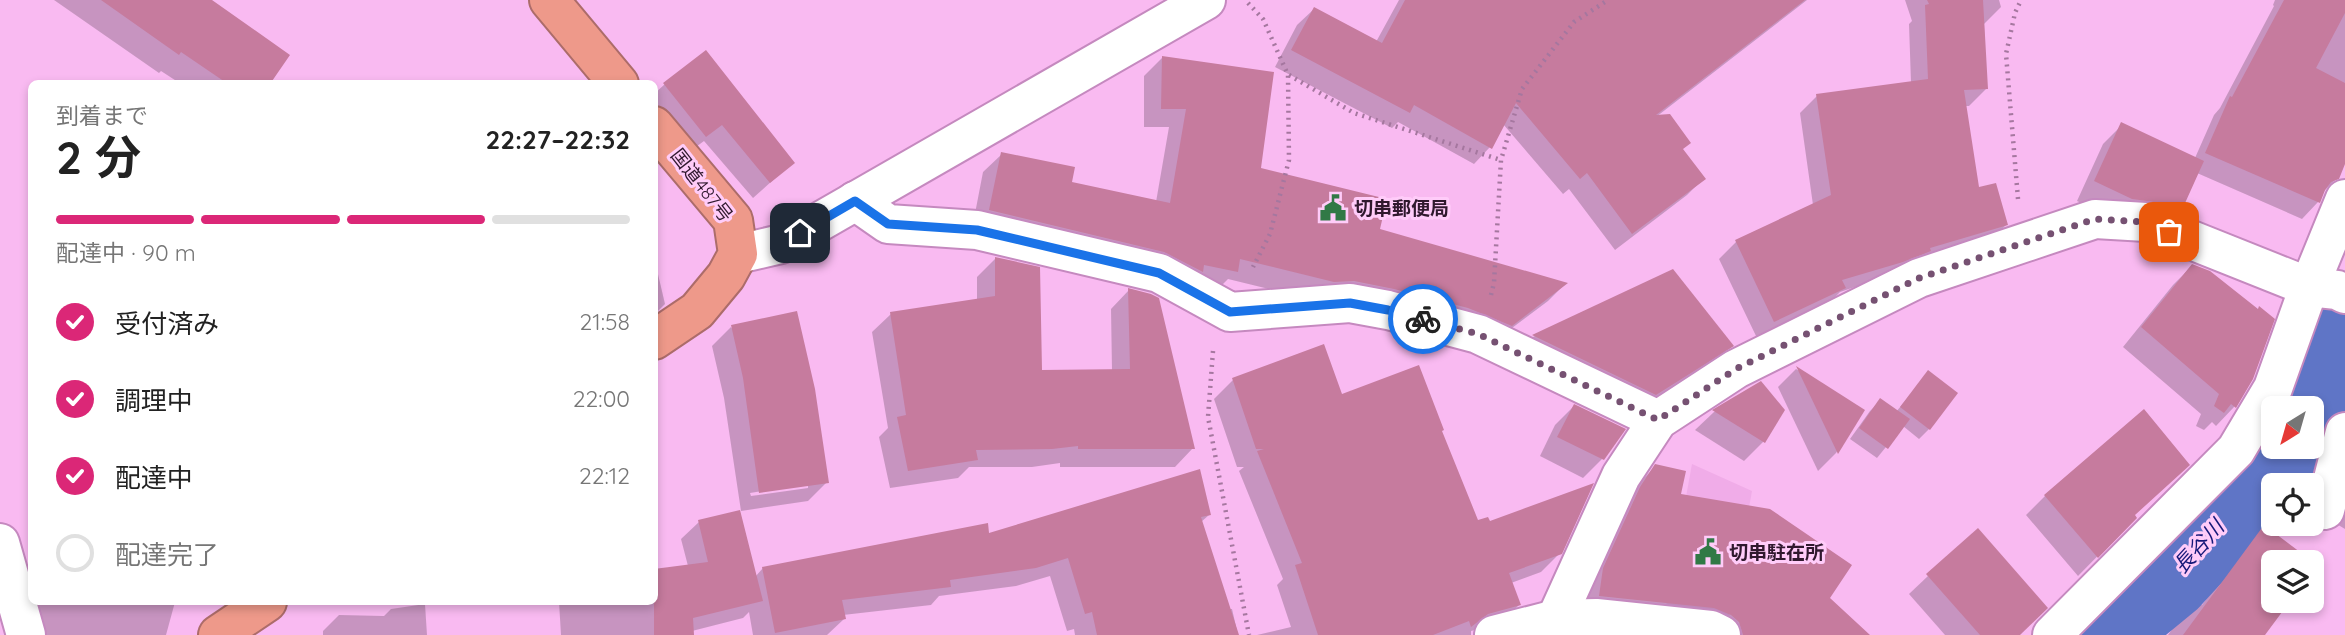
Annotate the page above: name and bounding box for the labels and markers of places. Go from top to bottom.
public building icon: 切串郵便局 [1318,193,1348,223]
place label: 切串郵便局 [1354,196,1449,220]
pin [2139,202,2199,262]
pin [770,203,830,263]
public building icon: 切串駐在所 [1693,537,1723,567]
place label: 切串駐在所 [1729,540,1824,564]

